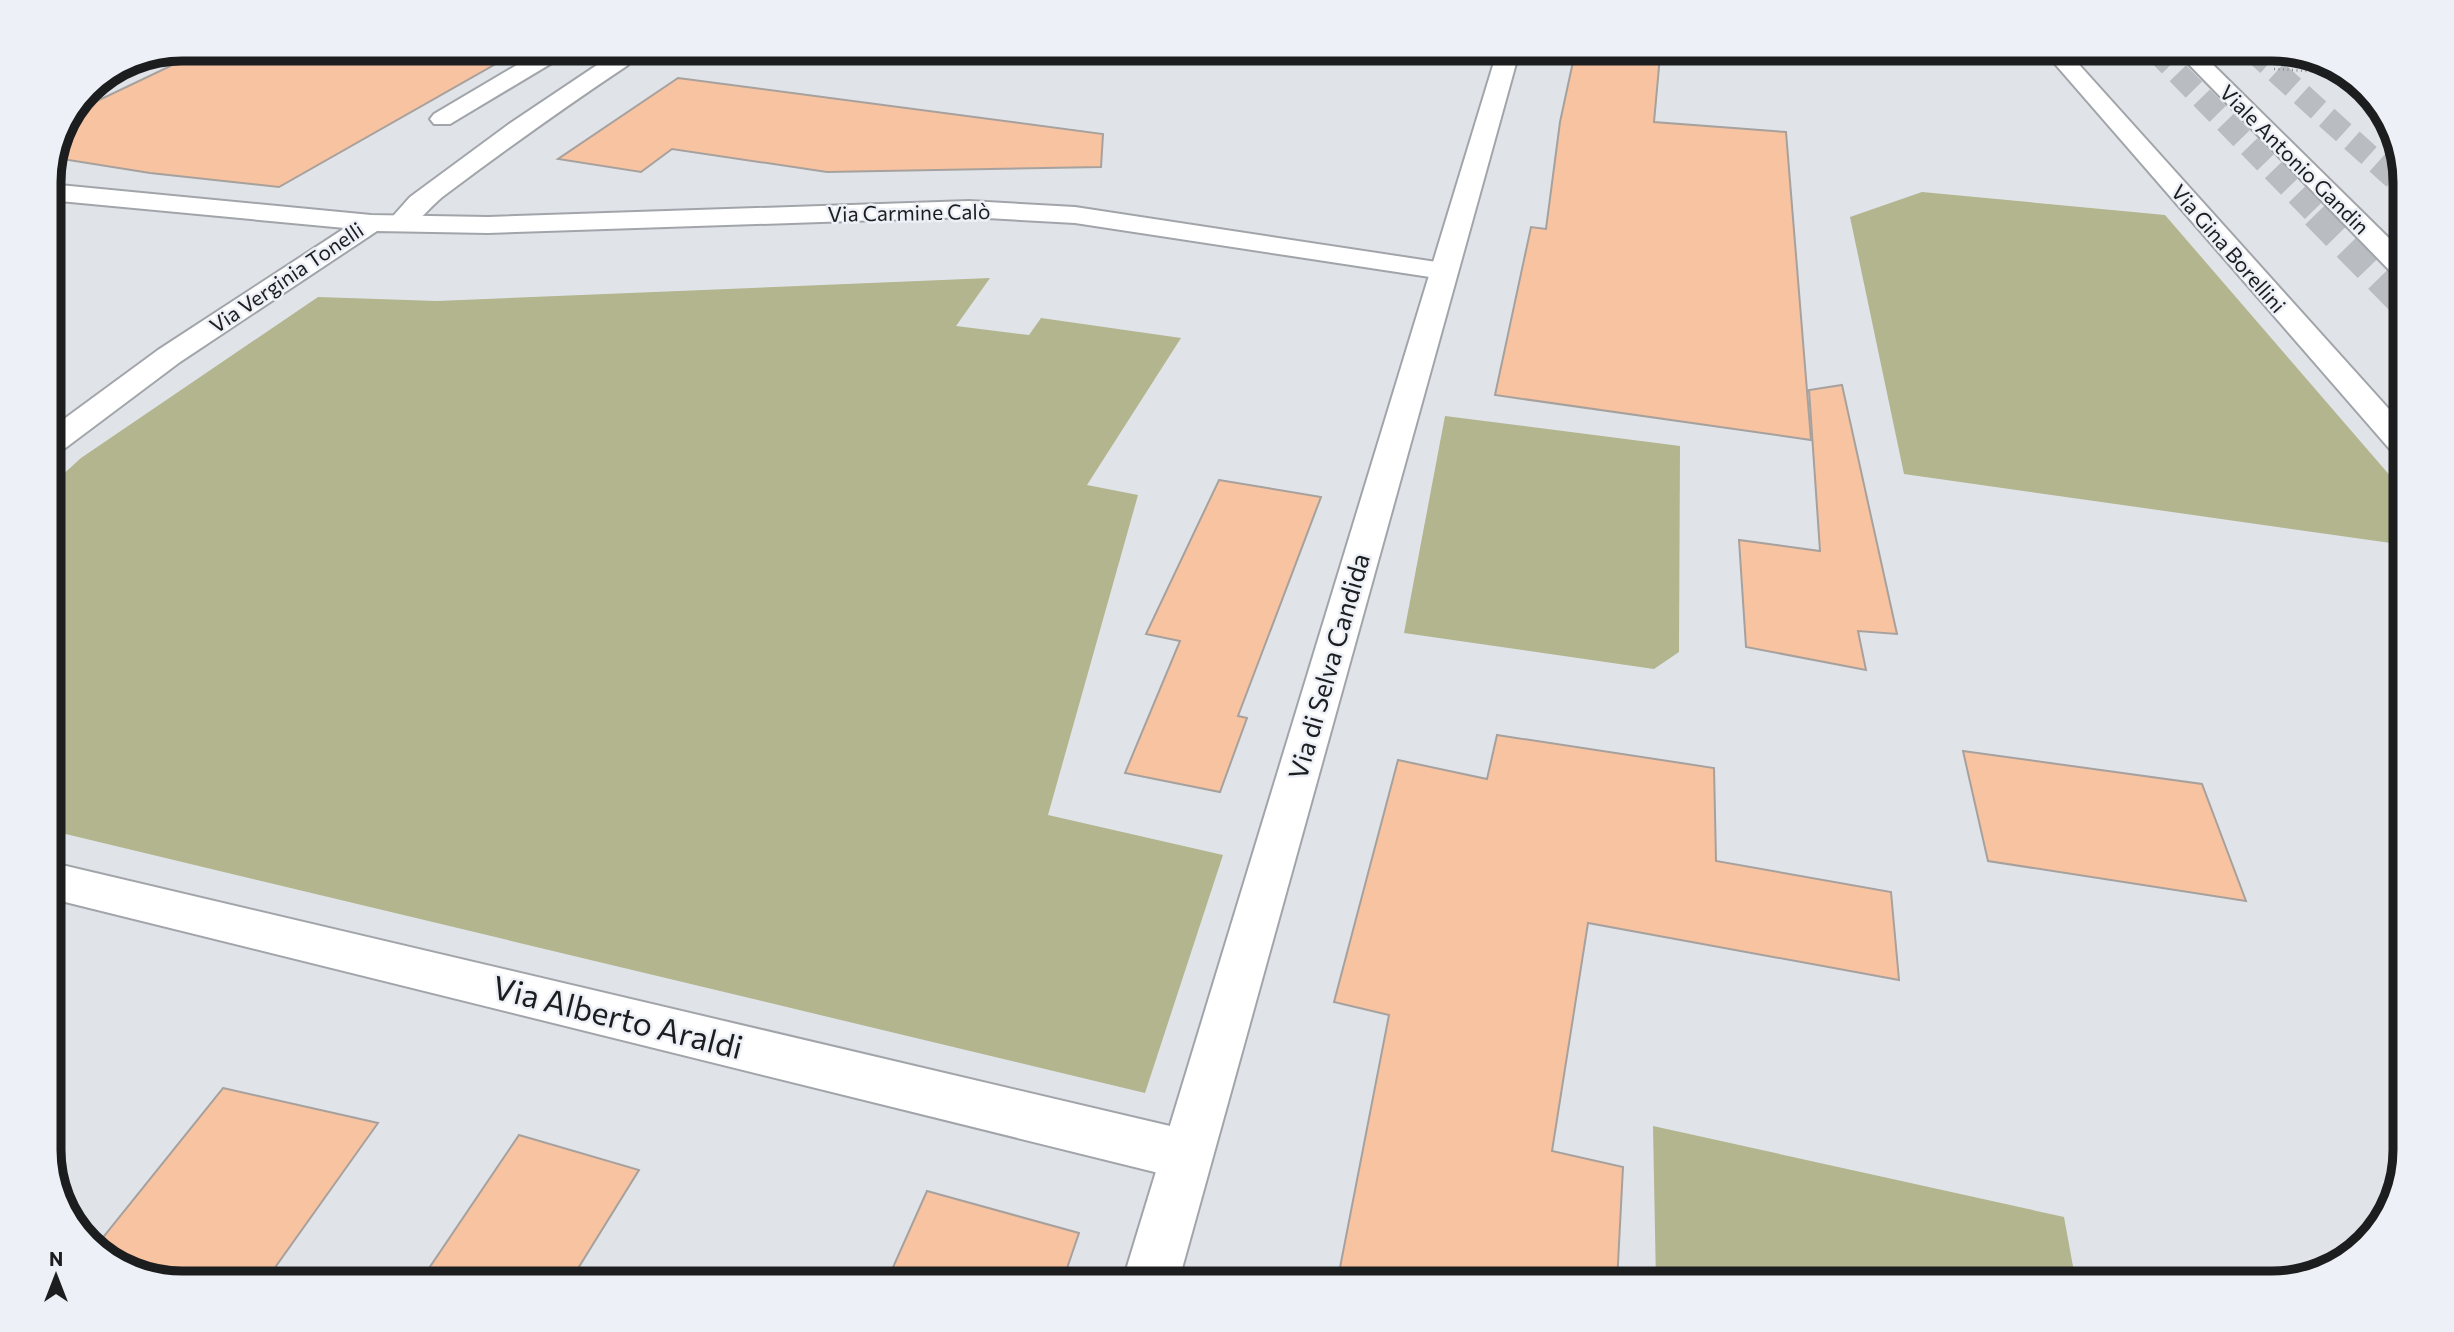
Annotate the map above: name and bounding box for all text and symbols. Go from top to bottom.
street label: Viale Antonio Gandin [2215,79,2375,239]
street label: Via Gina Borellini [2167,179,2291,317]
street label: Via Carmine Calò [827,198,991,226]
street label: Via Verginia Tonelli [204,216,368,338]
street label: Via di Selva Candida [1281,549,1375,783]
street label: Via Alberto Araldi [489,966,747,1066]
north arrow [21,1241,91,1311]
text: N [49,1247,63,1270]

